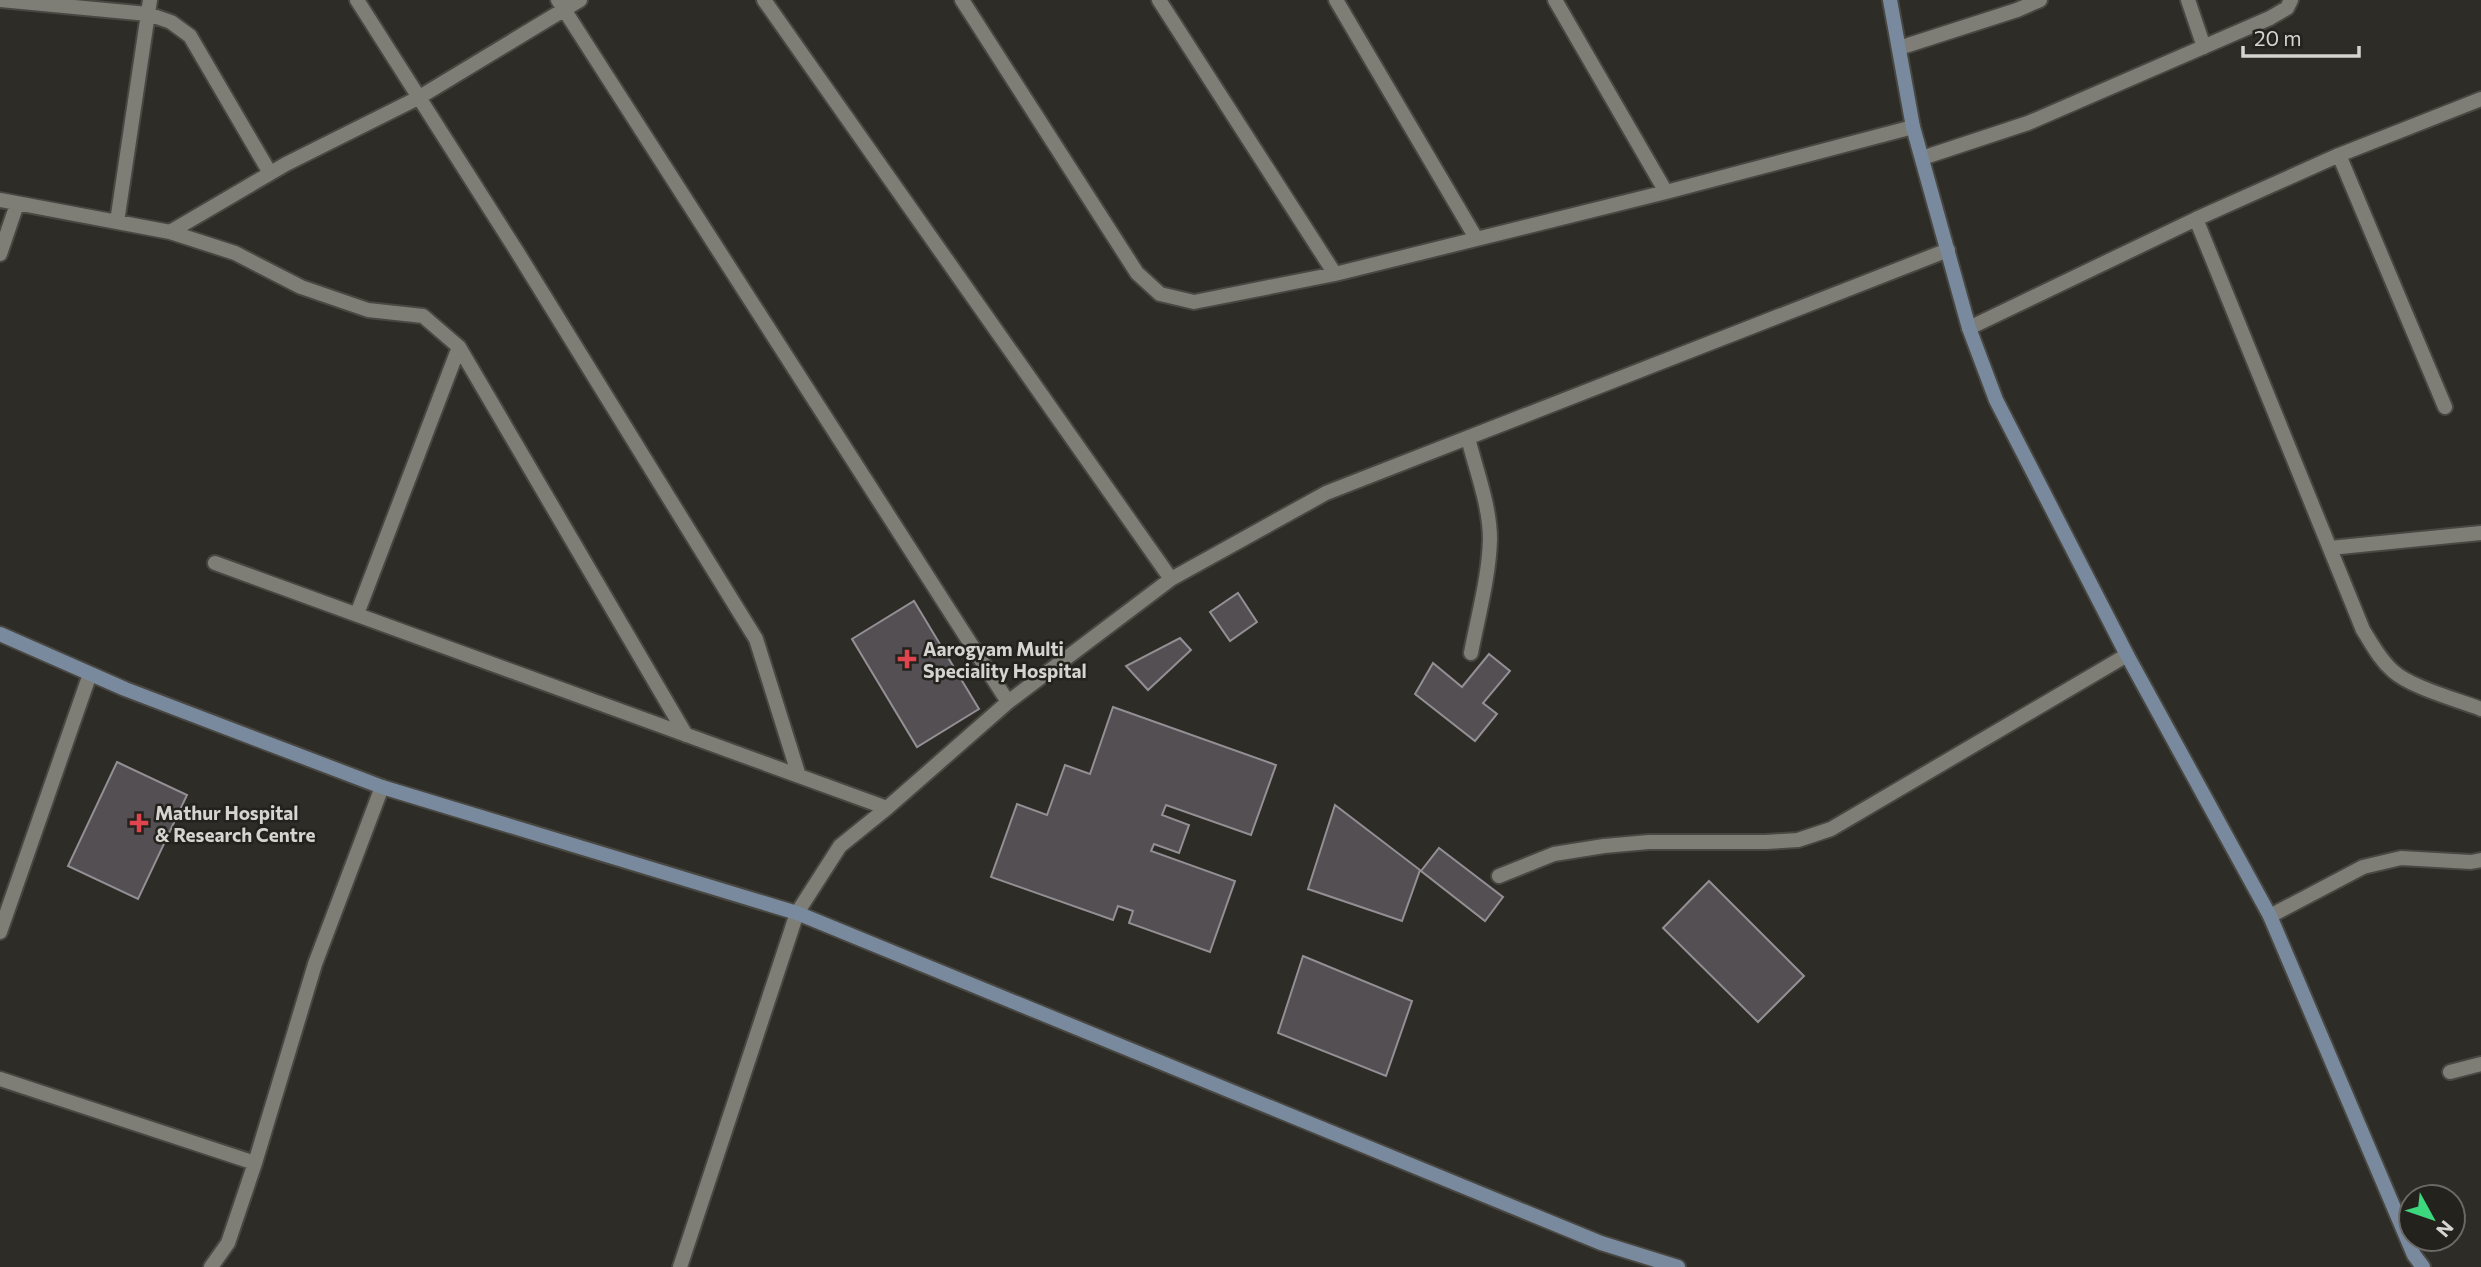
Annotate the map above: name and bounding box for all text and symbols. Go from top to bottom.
scale bar [2243,14,2358,58]
text: 20 m [2254,25,2302,50]
place label: Aarogyam Multi Speciality Hospital [923,637,1087,682]
marker: Aarogyam Multi Speciality Hospital [897,649,917,669]
place label: Mathur Hospital & Research Centre [155,801,315,846]
marker: Mathur Hospital & Research Centre [129,813,149,833]
north arrow [2397,1183,2467,1253]
text: N [2432,1216,2459,1242]

